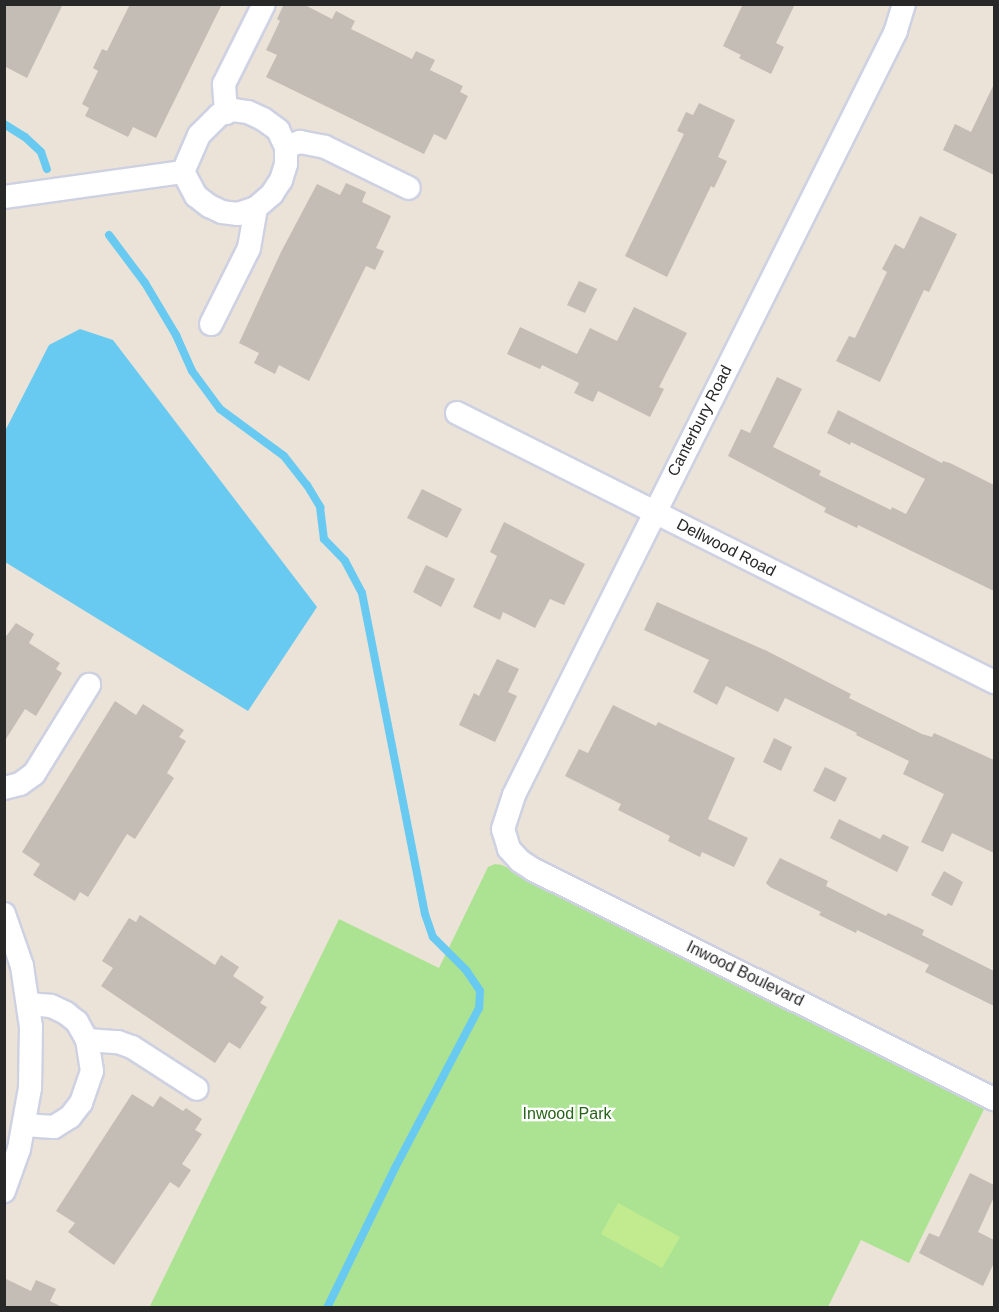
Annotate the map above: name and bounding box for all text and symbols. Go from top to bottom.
street label: Canterbury Road [664,362,736,480]
street label: Dellwood Road [673,515,779,581]
street label: Inwood Boulevard [683,937,807,1011]
park label: Inwood Park [523,1104,611,1124]

